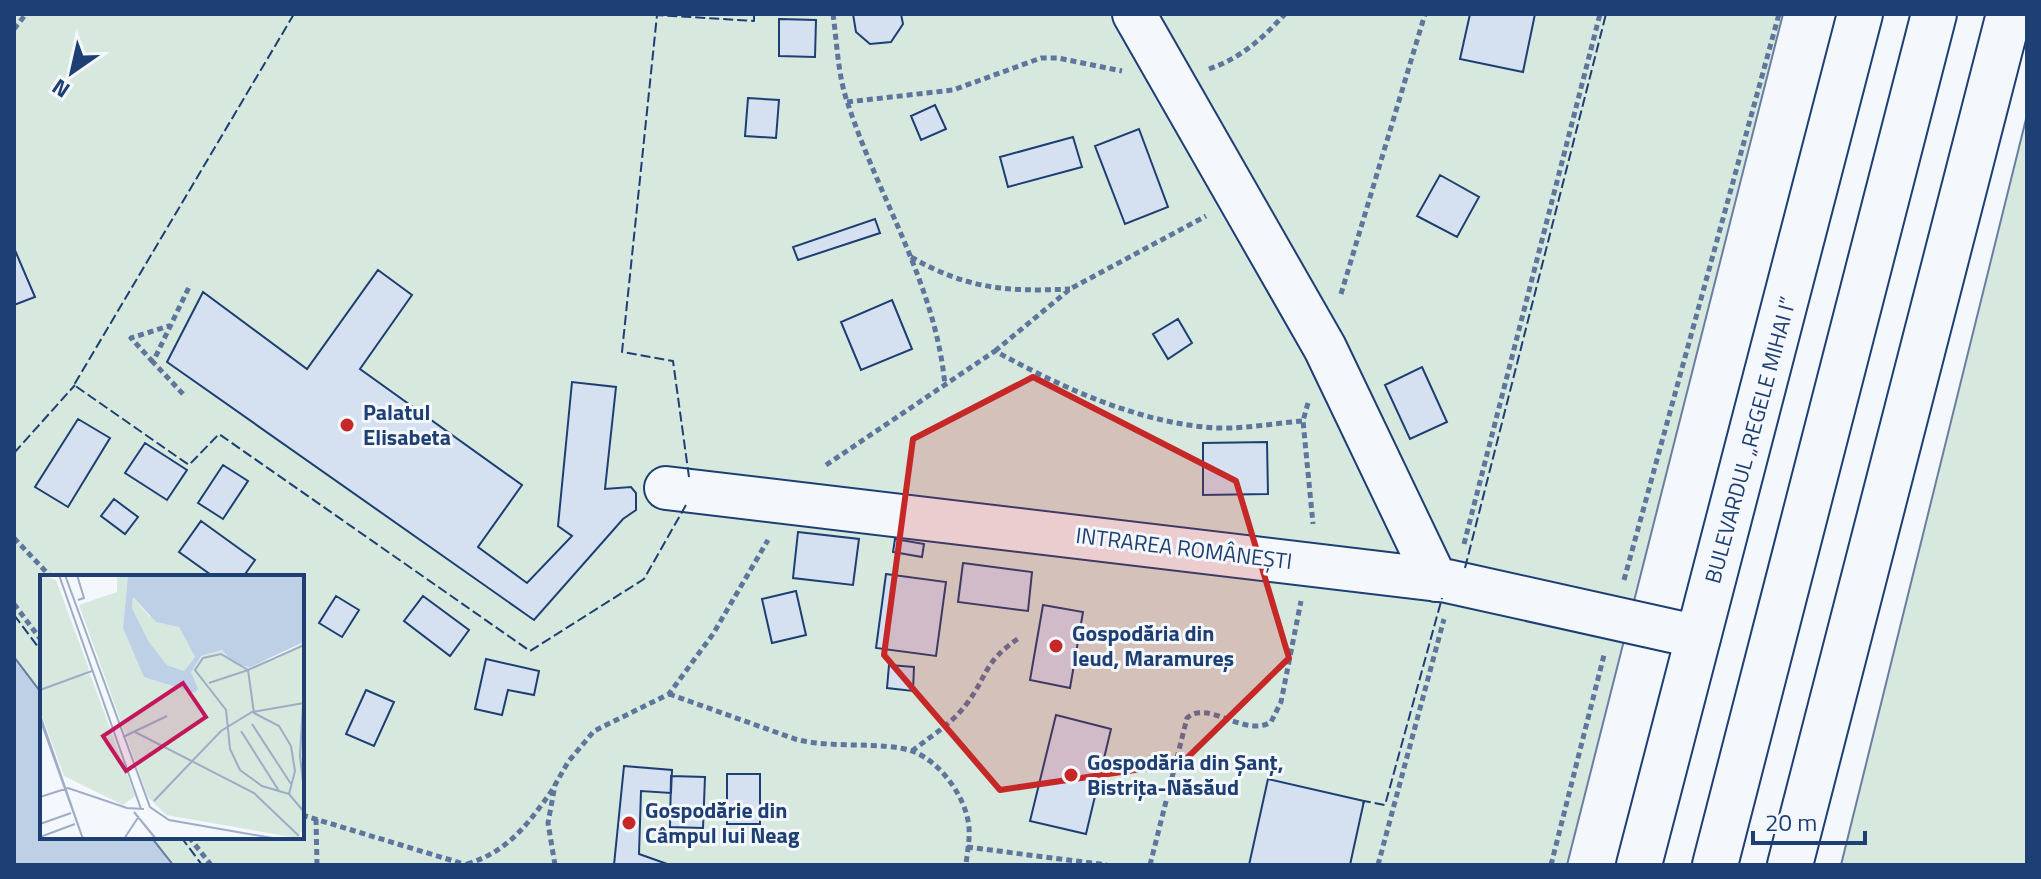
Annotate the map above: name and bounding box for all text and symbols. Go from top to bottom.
north arrow [32,32,112,112]
text: N [45,70,77,107]
street label: BULEVARDUL „REGELE MIHAI I” [1695,293,1805,587]
place label: Palatul Elisabeta [363,395,451,454]
marker: Palatul Elisabeta [338,416,356,434]
street label: INTRAREA ROMÂNEȘTI [1074,518,1294,578]
inset map [40,575,304,839]
place label: Gospodăria din Ieud, Maramureș [1072,616,1234,675]
marker: Gospodăria din Ieud, Maramureș [1047,637,1065,655]
place label: Gospodăria din Șanț, Bistrița-Năsăud [1087,745,1283,804]
marker: Gospodăria din Șanț, Bistrița-Năsăud [1062,766,1080,784]
place label: Gospodărie din Câmpul lui Neag [645,793,800,852]
scale bar [1753,795,1865,845]
text: 20 m [1765,804,1817,840]
marker: Gospodărie din Câmpul lui Neag [620,814,638,832]

